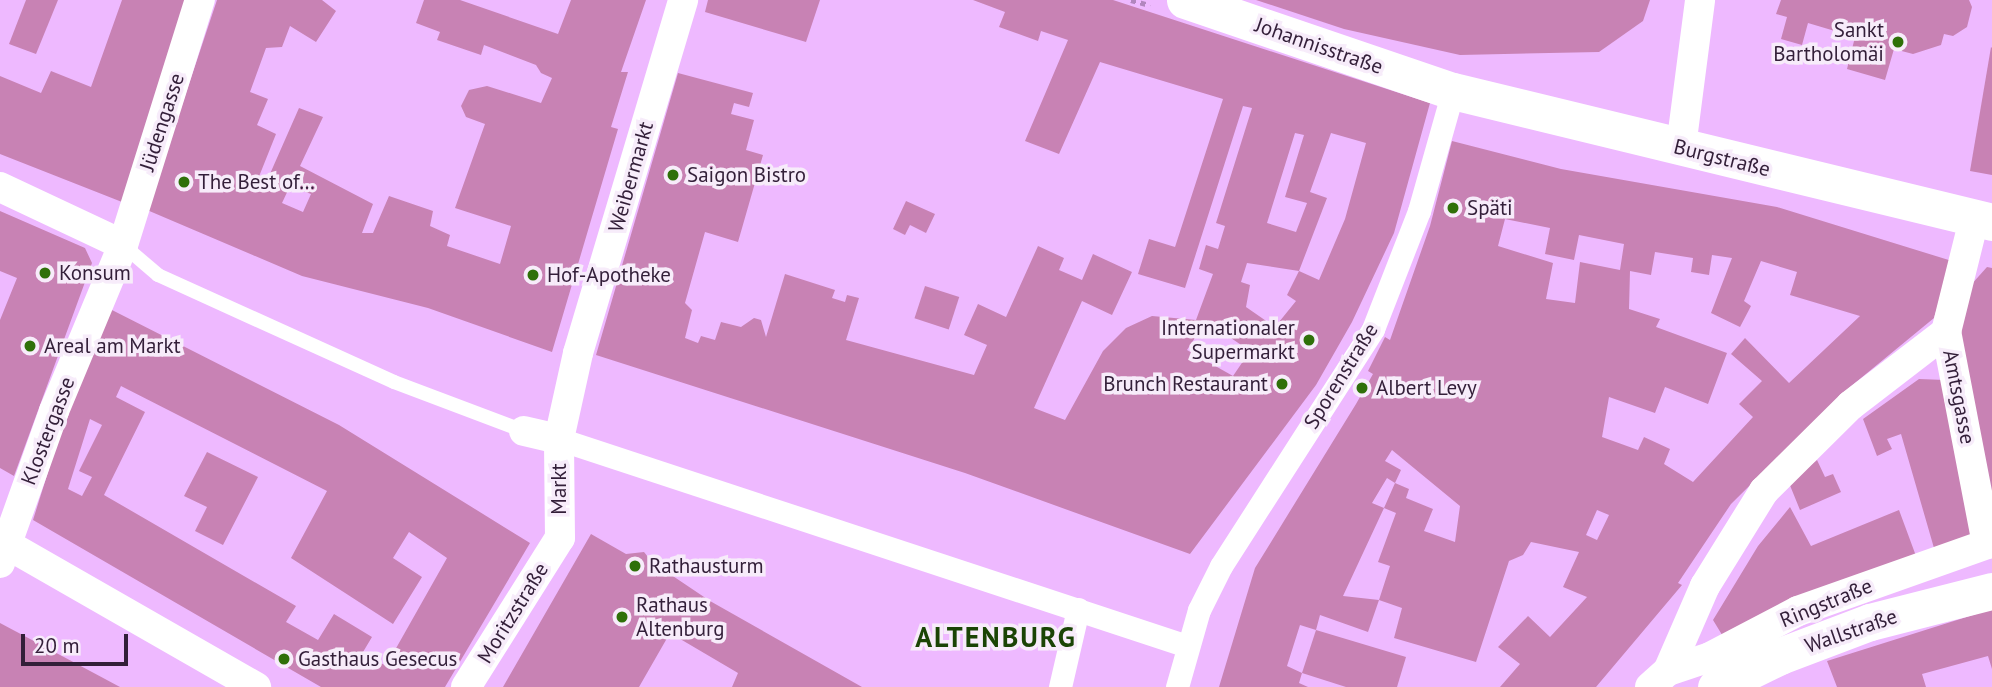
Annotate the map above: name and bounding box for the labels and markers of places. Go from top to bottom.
place label: Sankt Bartholomäi [1773,17,1884,67]
marker: Sankt Bartholomäi [1890,34,1906,50]
place label: Saigon Bistro [687,162,806,188]
marker: Saigon Bistro [665,167,681,183]
place label: The Best of… [198,169,315,195]
marker: The Best of… [176,174,192,190]
place label: Späti [1467,195,1513,221]
marker: Späti [1445,200,1461,216]
place label: Konsum [59,260,131,286]
place label: Hof-Apotheke [547,262,671,288]
marker: Konsum [37,265,53,281]
marker: Hof-Apotheke [525,267,541,283]
place label: Internationaler Supermarkt [1161,315,1295,365]
marker: Internationaler Supermarkt [1301,332,1317,348]
place label: Areal am Markt [44,333,181,359]
marker: Areal am Markt [22,338,38,354]
place label: Brunch Restaurant [1103,371,1268,397]
place label: Albert Levy [1376,375,1477,401]
marker: Brunch Restaurant [1274,376,1290,392]
marker: Albert Levy [1354,380,1370,396]
place label: Rathausturm [649,553,764,579]
marker: Rathausturm [627,558,643,574]
place label: Rathaus Altenburg [636,592,725,642]
marker: Rathaus Altenburg [614,609,630,625]
place label: Gasthaus Gesecus [298,646,457,672]
marker: Gasthaus Gesecus [276,651,292,667]

